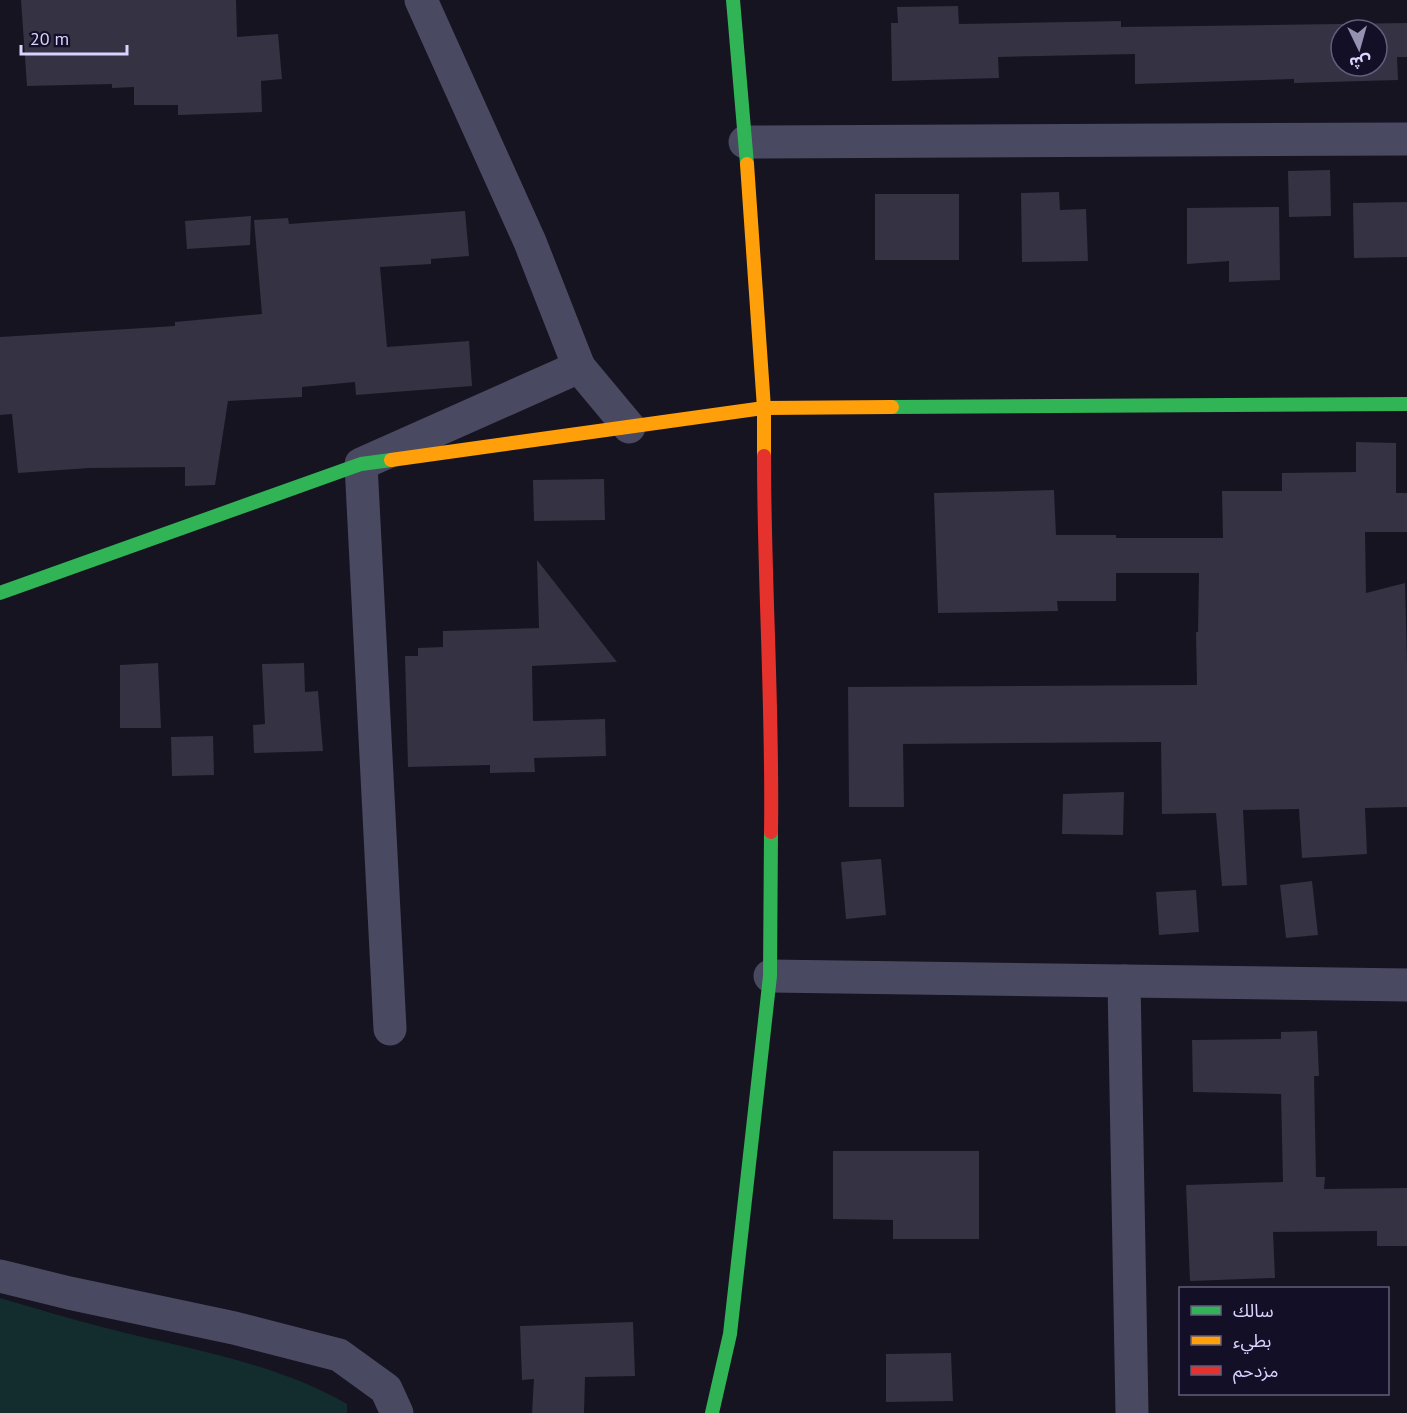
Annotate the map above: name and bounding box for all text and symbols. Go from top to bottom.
scale bar [21,18,128,56]
north arrow [1329,18,1389,78]
text: 20 m [30,27,69,50]
text: ش [1348,52,1372,74]
legend [1179,1287,1389,1395]
text: سالك [1233,1299,1274,1322]
text: بطيء [1233,1329,1271,1354]
text: مزدحم [1233,1359,1278,1384]

